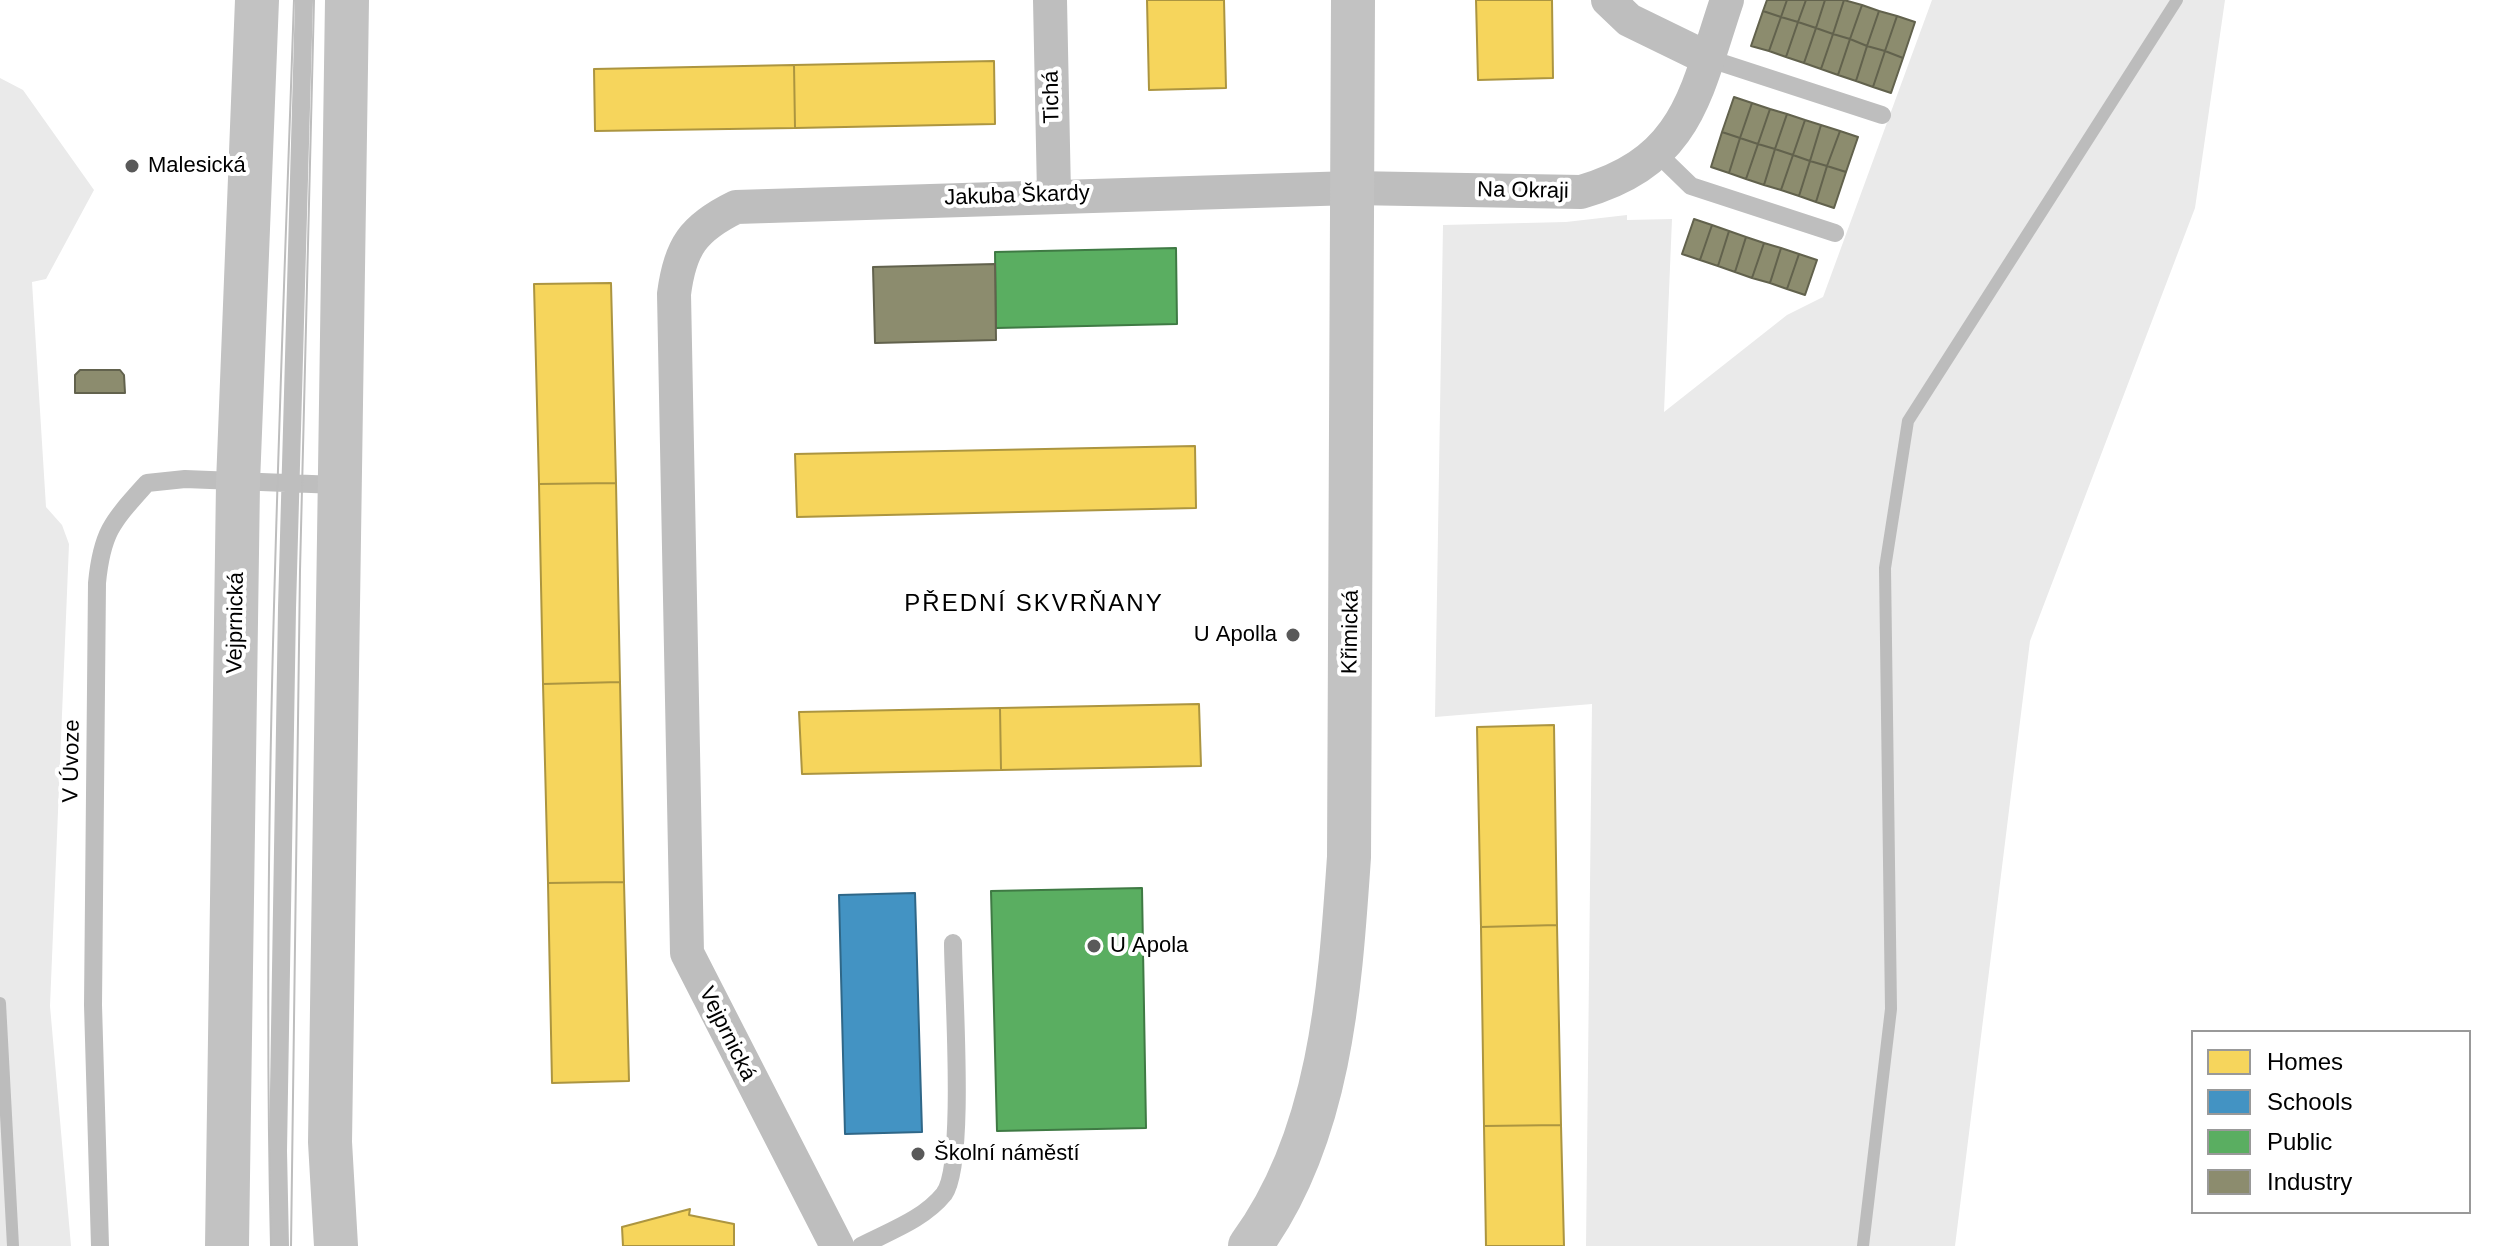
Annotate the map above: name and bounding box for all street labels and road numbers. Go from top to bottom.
street label: Tichá [1038,70,1066,124]
street label: Na Okraji [1477,177,1569,205]
street label: Jakuba Škardy [944,180,1090,212]
street label: Vejprnická [222,572,250,674]
street label: Křimická [1337,590,1365,674]
street label: V Úvoze [58,719,86,803]
street label: Vejprnická [693,983,761,1085]

